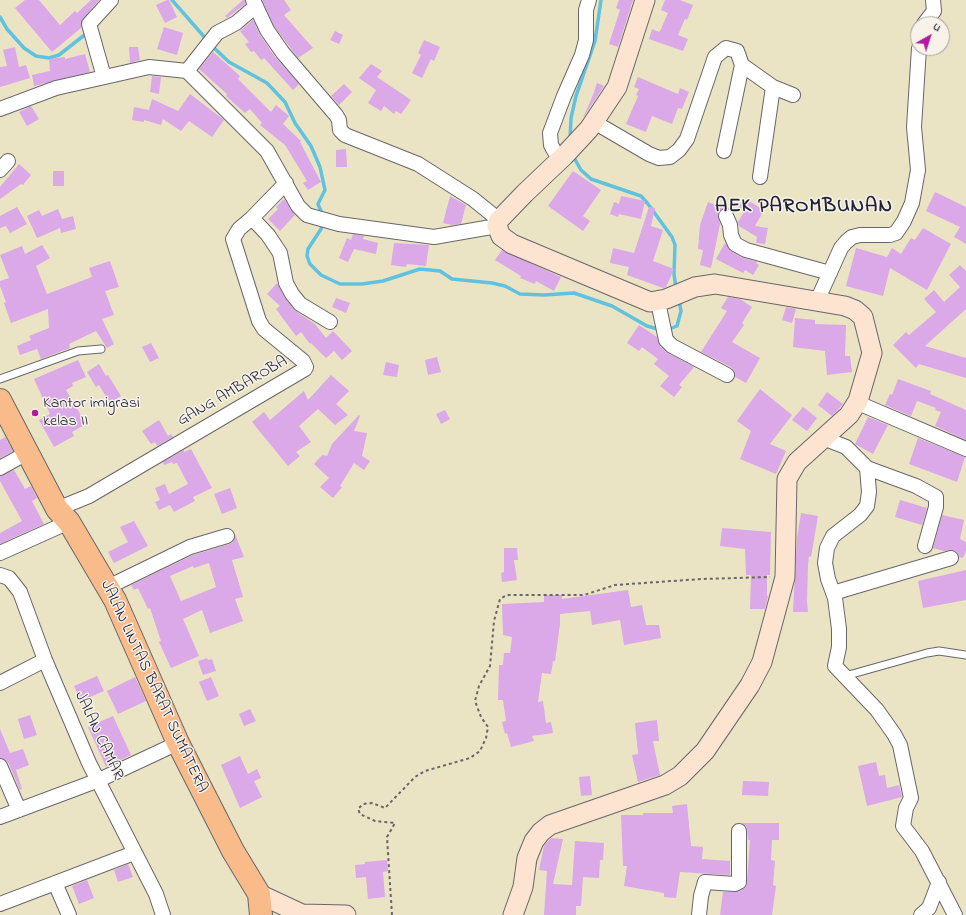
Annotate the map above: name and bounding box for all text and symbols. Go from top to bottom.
north arrow [910,16,950,56]
text: U [929,19,945,36]
district label: AEK PAROMBUNAN [715,196,893,220]
street label: GANG AMBAROBA [175,353,291,431]
place label: Kantor imigrasi kelas II [43,394,140,432]
marker: Kantor imigrasi kelas II [30,408,40,418]
street label: JALAN LINTAS BARAT SUMATERA [95,578,211,796]
street label: JALAN CAMAR [69,689,127,783]

